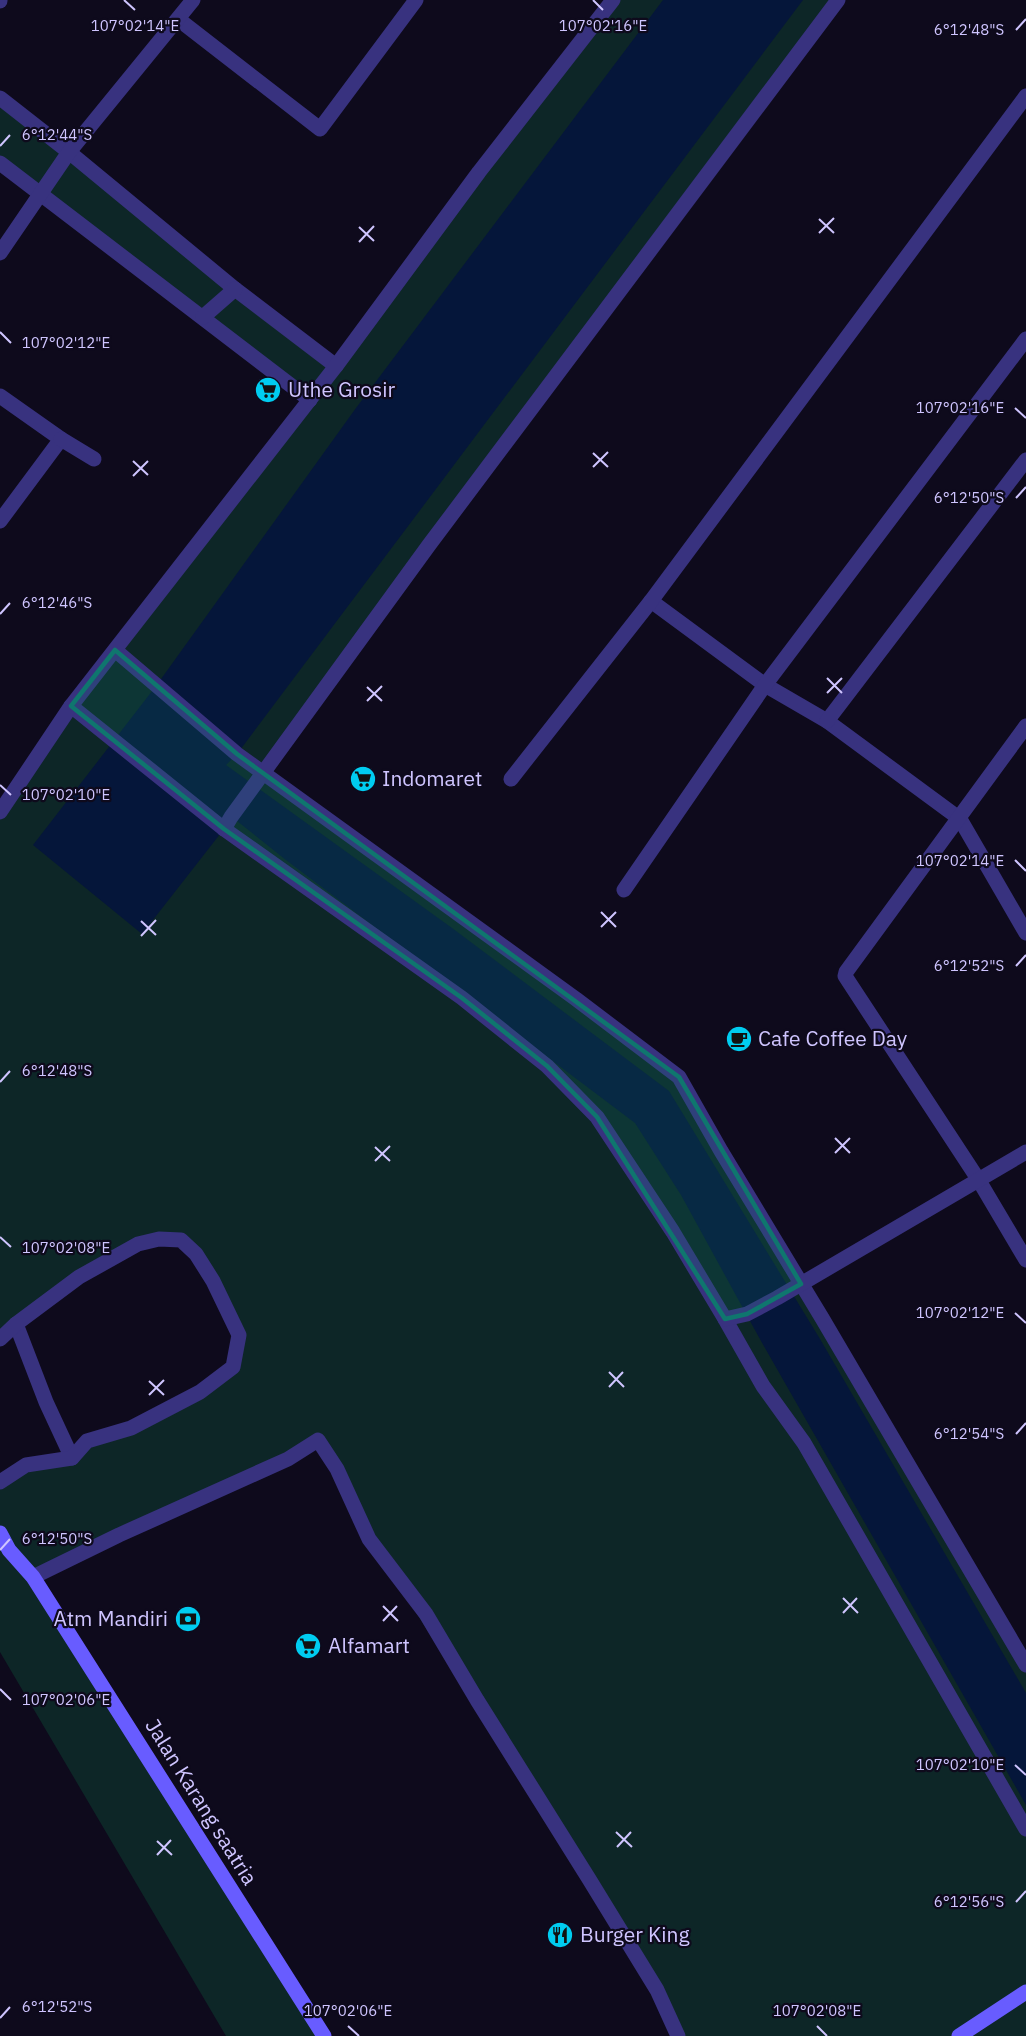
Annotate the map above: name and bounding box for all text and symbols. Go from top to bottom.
text: 107°02'14"E [91,16,179,35]
text: 107°02'16"E [559,16,647,35]
text: 6°12'48"S [934,20,1004,39]
text: 6°12'44"S [22,125,92,144]
text: 107°02'12"E [22,333,110,352]
supermarket icon: Uthe Grosir [253,375,283,405]
place label: Uthe Grosir [288,375,395,403]
text: 107°02'16"E [916,398,1004,417]
text: 6°12'50"S [934,488,1004,507]
text: 6°12'46"S [22,593,92,612]
supermarket icon: Indomaret [348,764,378,794]
place label: Indomaret [382,764,482,792]
text: 107°02'10"E [22,785,110,804]
text: 107°02'14"E [916,851,1004,870]
text: 6°12'52"S [934,956,1004,975]
cafe icon: Cafe Coffee Day [724,1024,754,1054]
place label: Cafe Coffee Day [758,1024,908,1052]
text: 6°12'48"S [22,1061,92,1080]
text: 107°02'08"E [22,1238,110,1257]
text: 107°02'12"E [916,1303,1004,1322]
text: 6°12'54"S [934,1424,1004,1443]
text: 6°12'50"S [22,1529,92,1548]
place label: Atm Mandiri [53,1604,168,1632]
bank icon: Atm Mandiri [173,1604,203,1634]
supermarket icon: Alfamart [293,1631,323,1661]
place label: Alfamart [328,1631,410,1659]
text: 107°02'06"E [22,1690,110,1709]
street label: Jalan Karang saatria [139,1713,264,1890]
text: 107°02'10"E [916,1755,1004,1774]
text: 6°12'56"S [934,1892,1004,1911]
restaurant icon: Burger King [545,1920,575,1950]
place label: Burger King [580,1920,690,1948]
text: 6°12'52"S [22,1997,92,2016]
text: 107°02'06"E [304,2001,392,2020]
text: 107°02'08"E [773,2001,861,2020]

